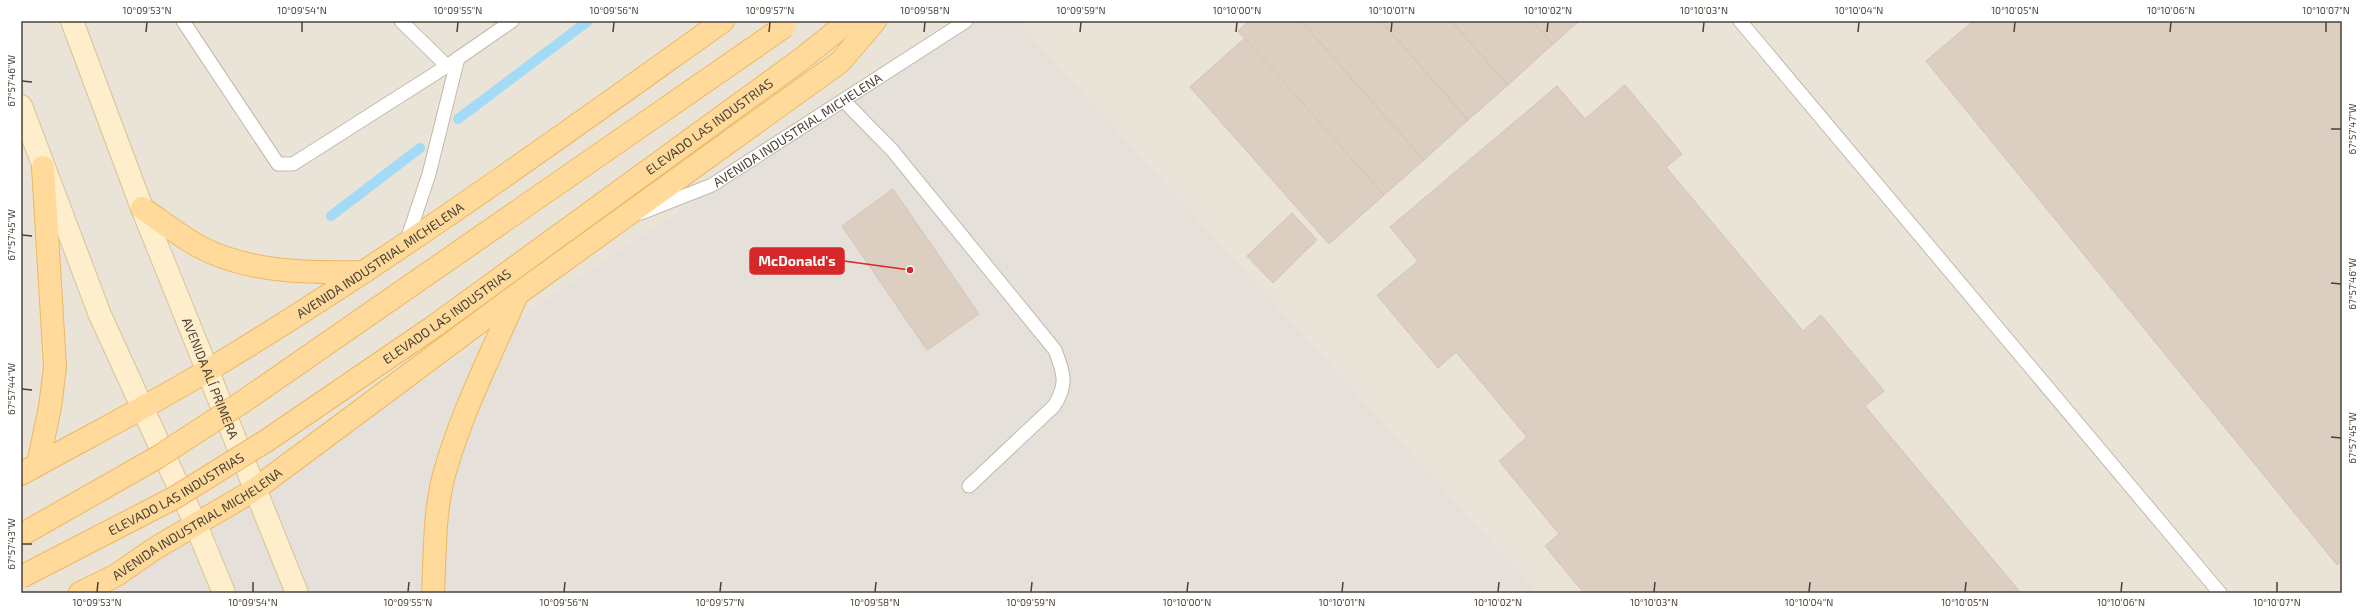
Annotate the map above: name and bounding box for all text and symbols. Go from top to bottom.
text: 10°09'53"N [123,4,171,16]
text: 10°09'54"N [277,4,327,16]
text: 10°09'55"N [434,4,482,16]
text: 10°09'56"N [589,4,639,16]
text: 10°09'57"N [746,4,794,16]
text: 10°09'58"N [900,4,950,16]
text: 10°09'59"N [1056,4,1106,16]
text: 10°10'00"N [1213,4,1261,16]
text: 10°10'01"N [1369,4,1415,16]
text: 10°10'02"N [1524,4,1572,16]
text: 10°10'03"N [1680,4,1728,16]
text: 10°10'04"N [1835,4,1883,16]
text: 10°10'05"N [1991,4,2039,16]
text: 10°10'06"N [2147,4,2195,16]
text: 10°10'07"N [2302,4,2350,16]
text: 67°57'46"W [5,55,17,107]
street label: AVENIDA INDUSTRIAL MICHELENA [710,69,885,190]
street label: ELEVADO LAS INDUSTRIAS [642,75,776,178]
text: 67°57'47"W [2346,103,2358,155]
street label: AVENIDA INDUSTRIAL MICHELENA [293,199,467,322]
text: 67°57'45"W [5,209,17,261]
callout: McDonald's [750,248,844,274]
text: McDonald's [758,252,836,269]
text: 67°57'46"W [2346,258,2358,310]
street label: ELEVADO LAS INDUSTRIAS [379,265,514,367]
street label: AVENIDA ALÍ PRIMERA [179,315,242,441]
text: 67°57'44"W [5,362,17,415]
text: 67°57'45"W [2346,412,2358,464]
street label: ELEVADO LAS INDUSTRIAS [105,449,247,539]
street label: AVENIDA INDUSTRIAL MICHELENA [109,464,285,584]
text: 67°57'43"W [5,518,17,570]
text: 10°09'53"N [73,596,121,608]
text: 10°09'54"N [228,596,278,608]
text: 10°09'55"N [384,596,432,608]
text: 10°09'56"N [539,596,589,608]
text: 10°09'57"N [696,596,744,608]
text: 10°09'58"N [850,596,900,608]
text: 10°09'59"N [1006,596,1056,608]
text: 10°10'00"N [1163,596,1211,608]
text: 10°10'01"N [1319,596,1365,608]
text: 10°10'02"N [1474,596,1522,608]
text: 10°10'03"N [1630,596,1678,608]
text: 10°10'04"N [1785,596,1833,608]
text: 10°10'05"N [1941,596,1989,608]
text: 10°10'06"N [2097,596,2145,608]
text: 10°10'07"N [2253,596,2301,608]

